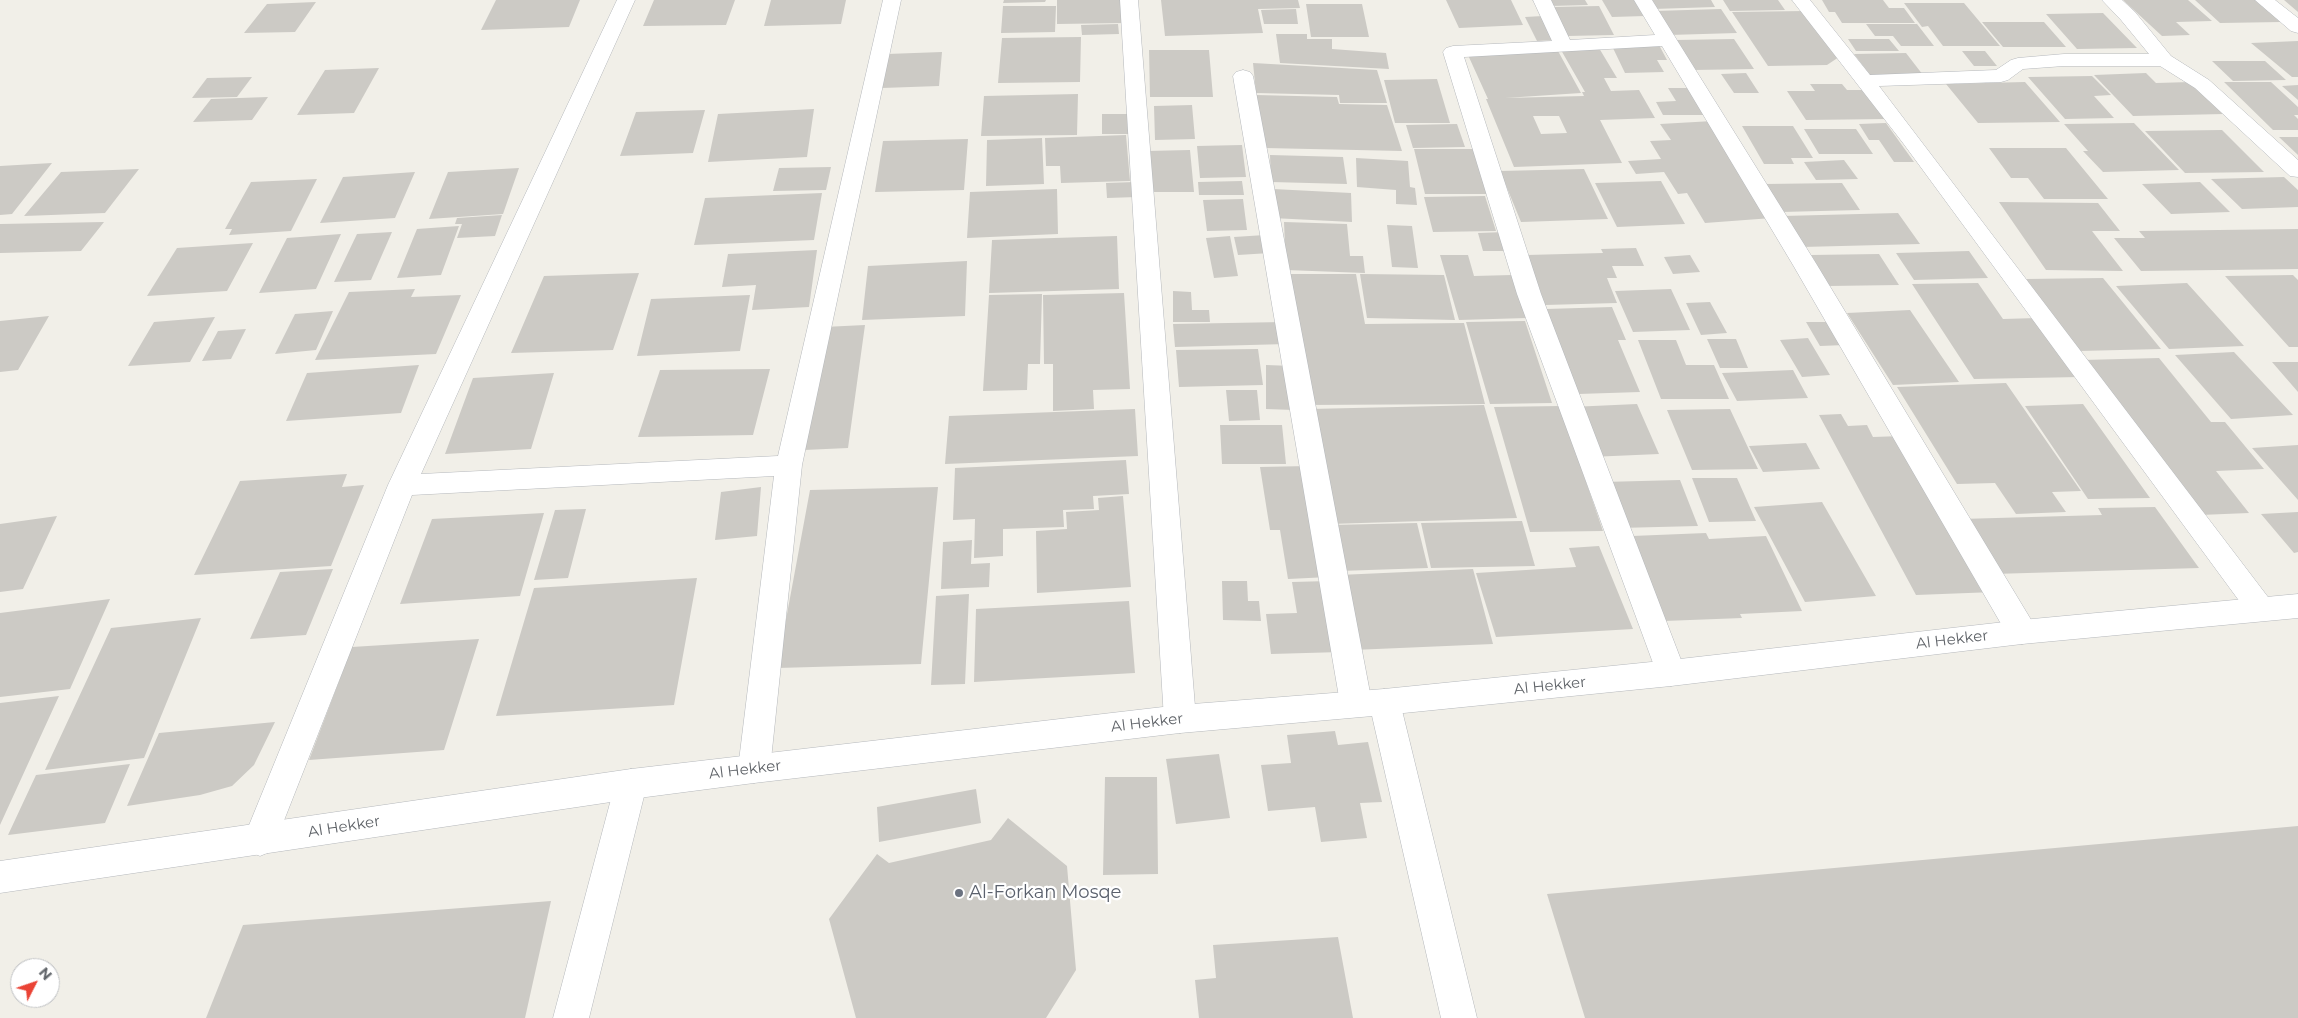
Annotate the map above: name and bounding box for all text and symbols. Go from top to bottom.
street label: Al Hekker [1915,627,1989,653]
street label: Al Hekker [1513,673,1587,699]
street label: Al Hekker [1110,710,1184,736]
street label: Al Hekker [708,757,782,783]
street label: Al Hekker [307,812,381,842]
place label: Al-Forkan Mosqe [969,882,1121,904]
marker: Al-Forkan Mosqe [953,887,965,899]
north arrow [10,958,60,1008]
text: N [35,964,56,984]

